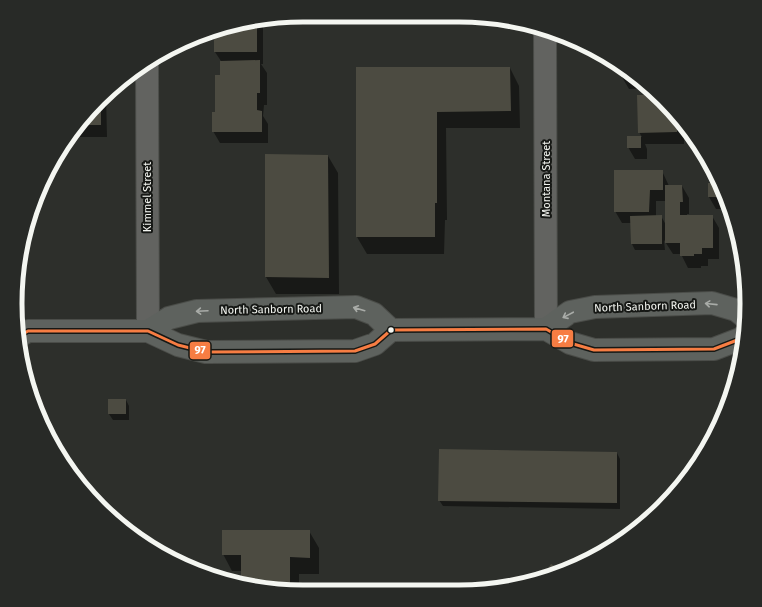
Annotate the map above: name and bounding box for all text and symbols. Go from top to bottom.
street label: Montana Street [540,141,553,217]
street label: Kimmel Street [141,162,154,232]
street label: North Sanborn Road [594,298,696,315]
one-way arrow [705,300,718,308]
street label: North Sanborn Road [220,302,322,317]
one-way arrow [353,305,366,312]
one-way arrow [196,307,209,314]
one-way arrow [562,311,574,319]
unlabelled marker [386,325,396,335]
line badge: 97 [551,329,574,348]
text: 97 [557,333,569,346]
line badge: 97 [189,341,211,360]
text: 97 [194,344,206,357]

